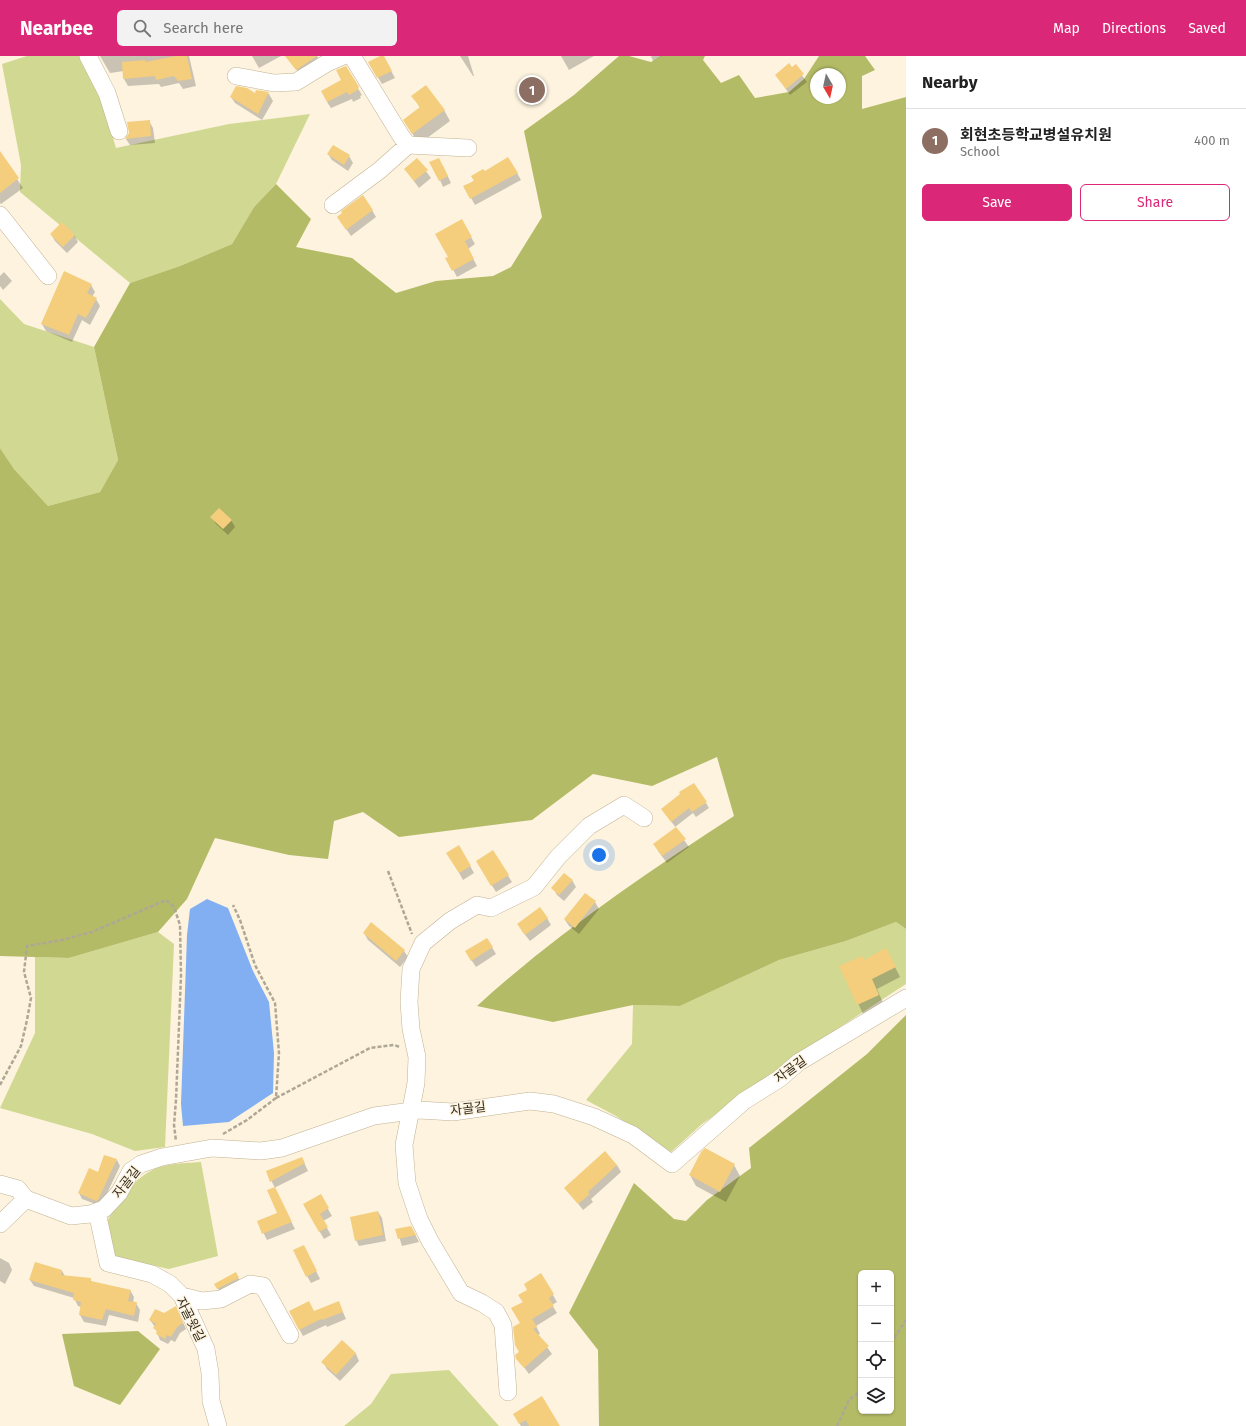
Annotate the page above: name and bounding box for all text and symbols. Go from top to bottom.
search box [117,10,397,46]
text: Nearbee [20,17,93,40]
icon: search [131,17,153,39]
text: Search here [163,19,243,37]
text: Map [1053,20,1080,37]
text: Directions [1102,20,1166,37]
text: Saved [1188,20,1226,37]
north arrow [810,68,846,104]
text: Nearby [922,72,977,93]
pin: 1 [519,75,545,105]
text: 회현초등학교병설유치원 [960,126,1112,144]
text: 1 [932,133,938,148]
text: 400 m [1194,133,1230,148]
text: School [960,144,1000,159]
button: Save [922,184,1072,221]
button: Share [1080,184,1230,221]
your location [589,845,609,865]
street label: 자골길 [771,1053,809,1086]
street label: 자골길 [449,1099,487,1118]
street label: 자골길 [109,1164,143,1201]
map controls [858,1270,894,1414]
button: + [858,1270,894,1306]
street label: 자골윗길 [173,1295,208,1344]
button: − [858,1306,894,1342]
button: locate [858,1342,894,1378]
button: layers [858,1378,894,1414]

